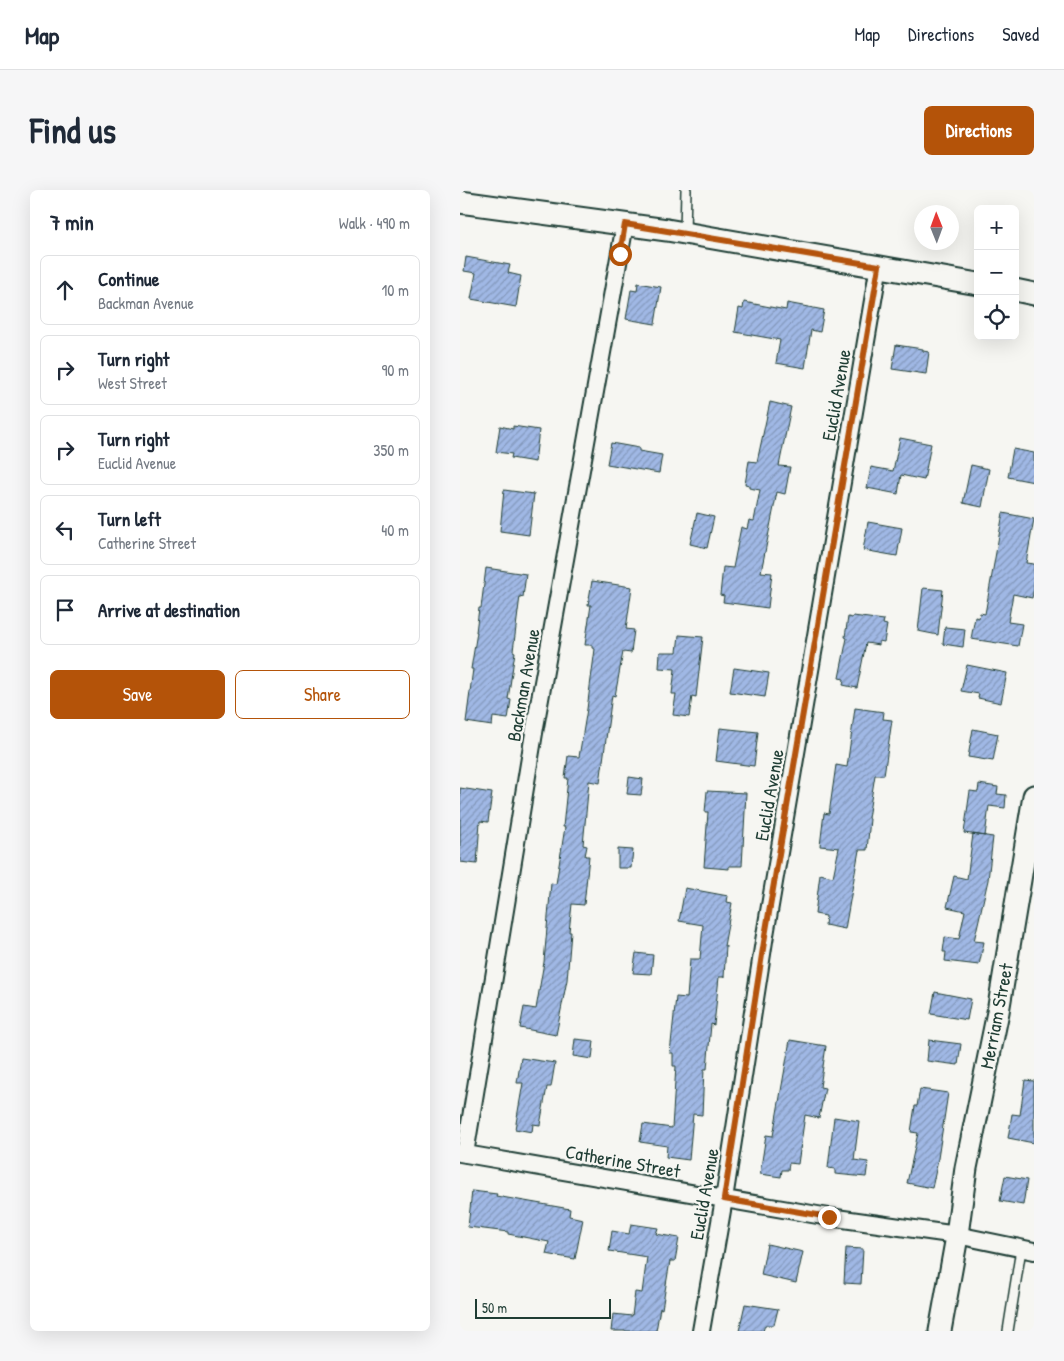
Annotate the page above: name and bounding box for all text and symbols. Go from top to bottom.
text: Map [25,19,59,51]
text: Map [855,22,880,47]
text: Directions [908,22,974,47]
text: Saved [1002,22,1039,47]
button: Directions [924,106,1034,155]
text: Find us [30,107,116,154]
north arrow [914,205,959,250]
map controls [974,205,1019,340]
button: + [974,205,1019,250]
text: 7 min [50,208,94,237]
text: Walk · 490 m [339,212,410,234]
route start [609,243,632,266]
button: − [974,250,1019,295]
text: Continue [98,266,159,292]
icon: ahead [51,276,79,304]
text: 10 m [381,279,409,301]
text: Backman Avenue [98,292,194,314]
button: locate [974,295,1019,340]
text: Turn right [98,346,169,372]
street label: Euclid Avenue [815,347,857,443]
icon: right [51,356,79,384]
text: 90 m [381,359,409,381]
text: West Street [98,372,167,394]
text: Turn right [98,426,169,452]
icon: right [51,436,79,464]
text: 350 m [373,439,409,461]
text: Euclid Avenue [98,452,176,474]
text: Turn left [98,506,161,532]
icon: left [51,516,79,544]
text: 40 m [381,519,409,541]
text: Catherine Street [98,532,196,554]
icon: arrive [51,596,79,624]
text: Arrive at destination [98,597,240,623]
street label: Backman Avenue [500,626,546,743]
button: Save [50,670,225,719]
button: Share [235,670,410,719]
street label: Euclid Avenue [748,747,790,843]
street label: Merriam Street [973,961,1019,1071]
street label: Catherine Street [563,1138,683,1184]
street label: Euclid Avenue [683,1146,725,1242]
route end [818,1206,841,1229]
scale bar [475,1296,611,1319]
text: 50 m [482,1298,507,1317]

